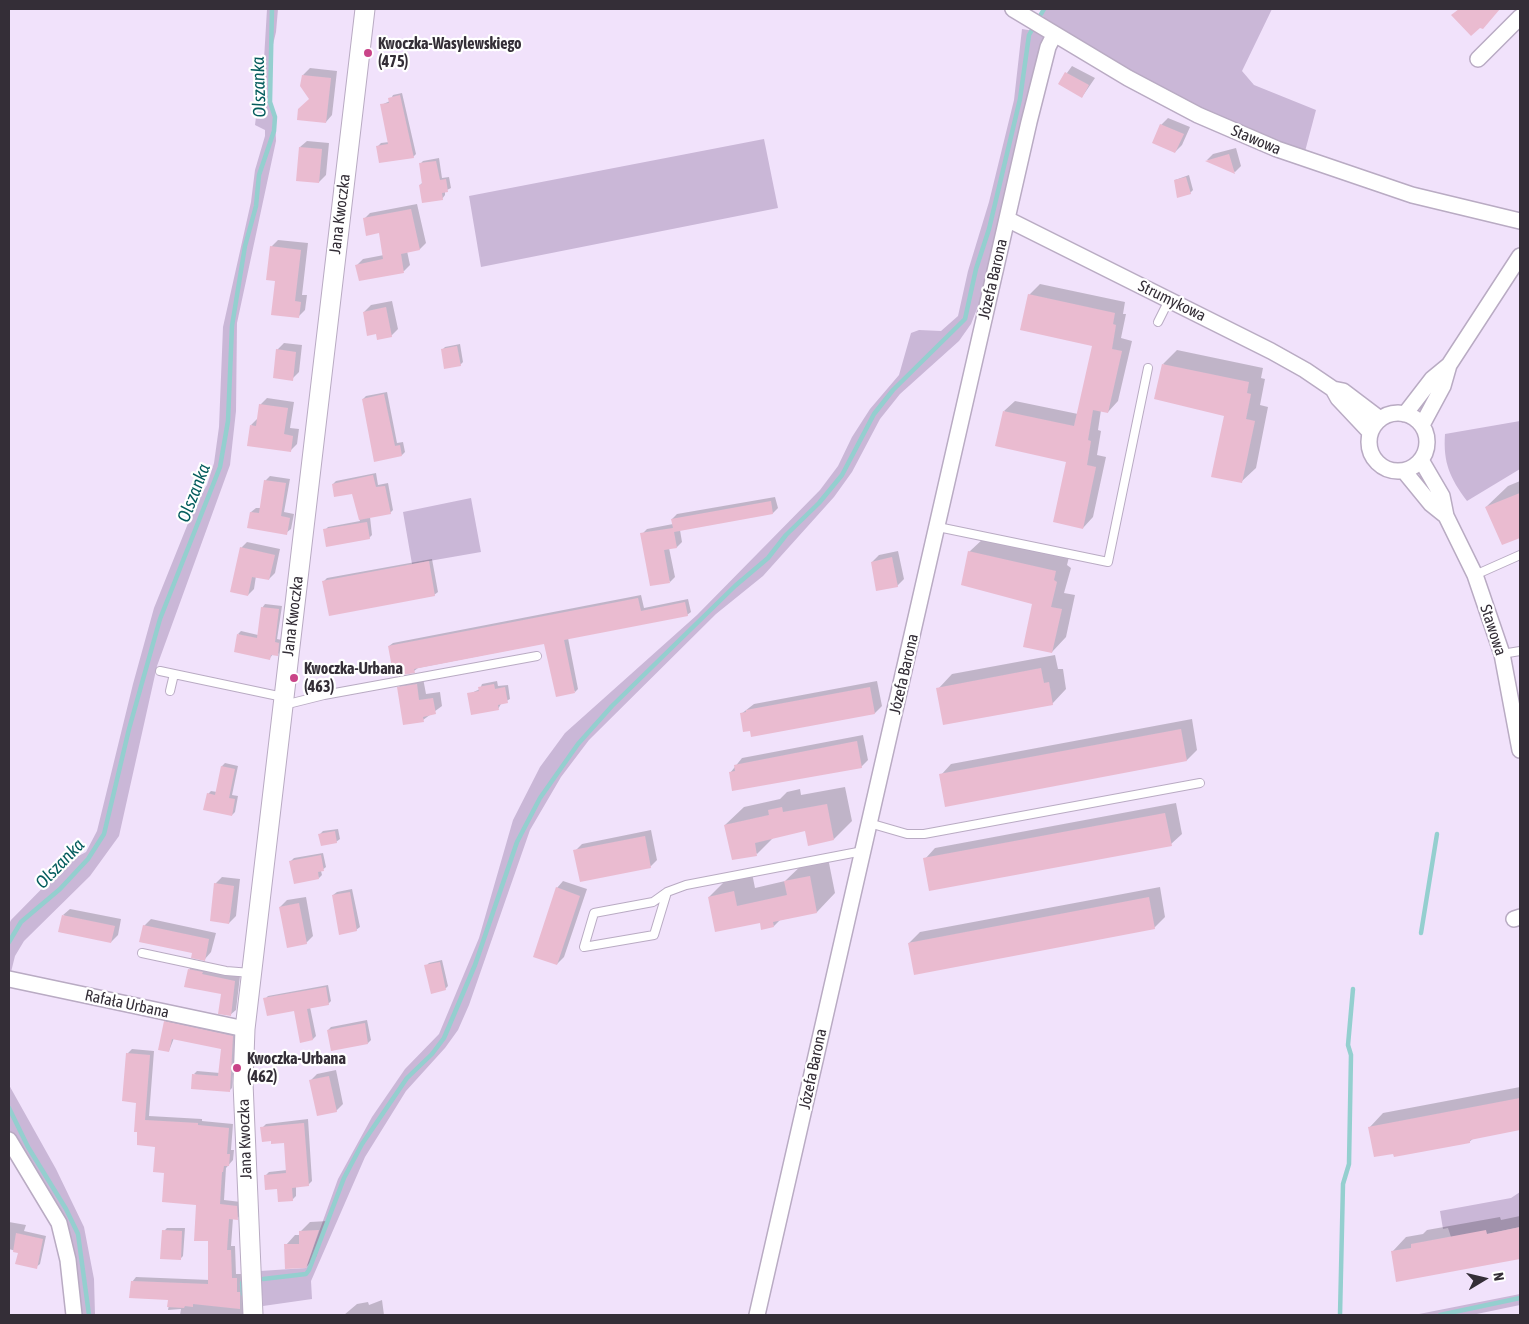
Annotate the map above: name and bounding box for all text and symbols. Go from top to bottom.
place label: Kwoczka-Wasylewskiego (475) [378,34,522,72]
marker: Kwoczka-Wasylewskiego (475) [362,47,374,59]
water label: Olszanka [247,56,271,118]
street label: Stawowa [1228,121,1284,159]
street label: Jana Kwoczka [326,173,354,255]
street label: Józefa Barona [974,237,1012,321]
street label: Strumykowa [1135,276,1209,326]
water label: Olszanka [173,461,215,525]
street label: Jana Kwoczka [279,575,307,657]
street label: Stawowa [1476,602,1510,658]
street label: Józefa Barona [885,632,923,716]
place label: Kwoczka-Urbana (463) [304,659,403,697]
marker: Kwoczka-Urbana (463) [288,672,300,684]
water label: Olszanka [31,835,89,893]
street label: Rafała Urbana [83,986,171,1022]
street label: Józefa Barona [795,1027,831,1111]
place label: Kwoczka-Urbana (462) [247,1049,346,1087]
marker: Kwoczka-Urbana (462) [231,1062,243,1074]
street label: Jana Kwoczka [234,1098,256,1180]
north arrow [1459,1254,1509,1304]
text: N [1490,1271,1507,1282]

